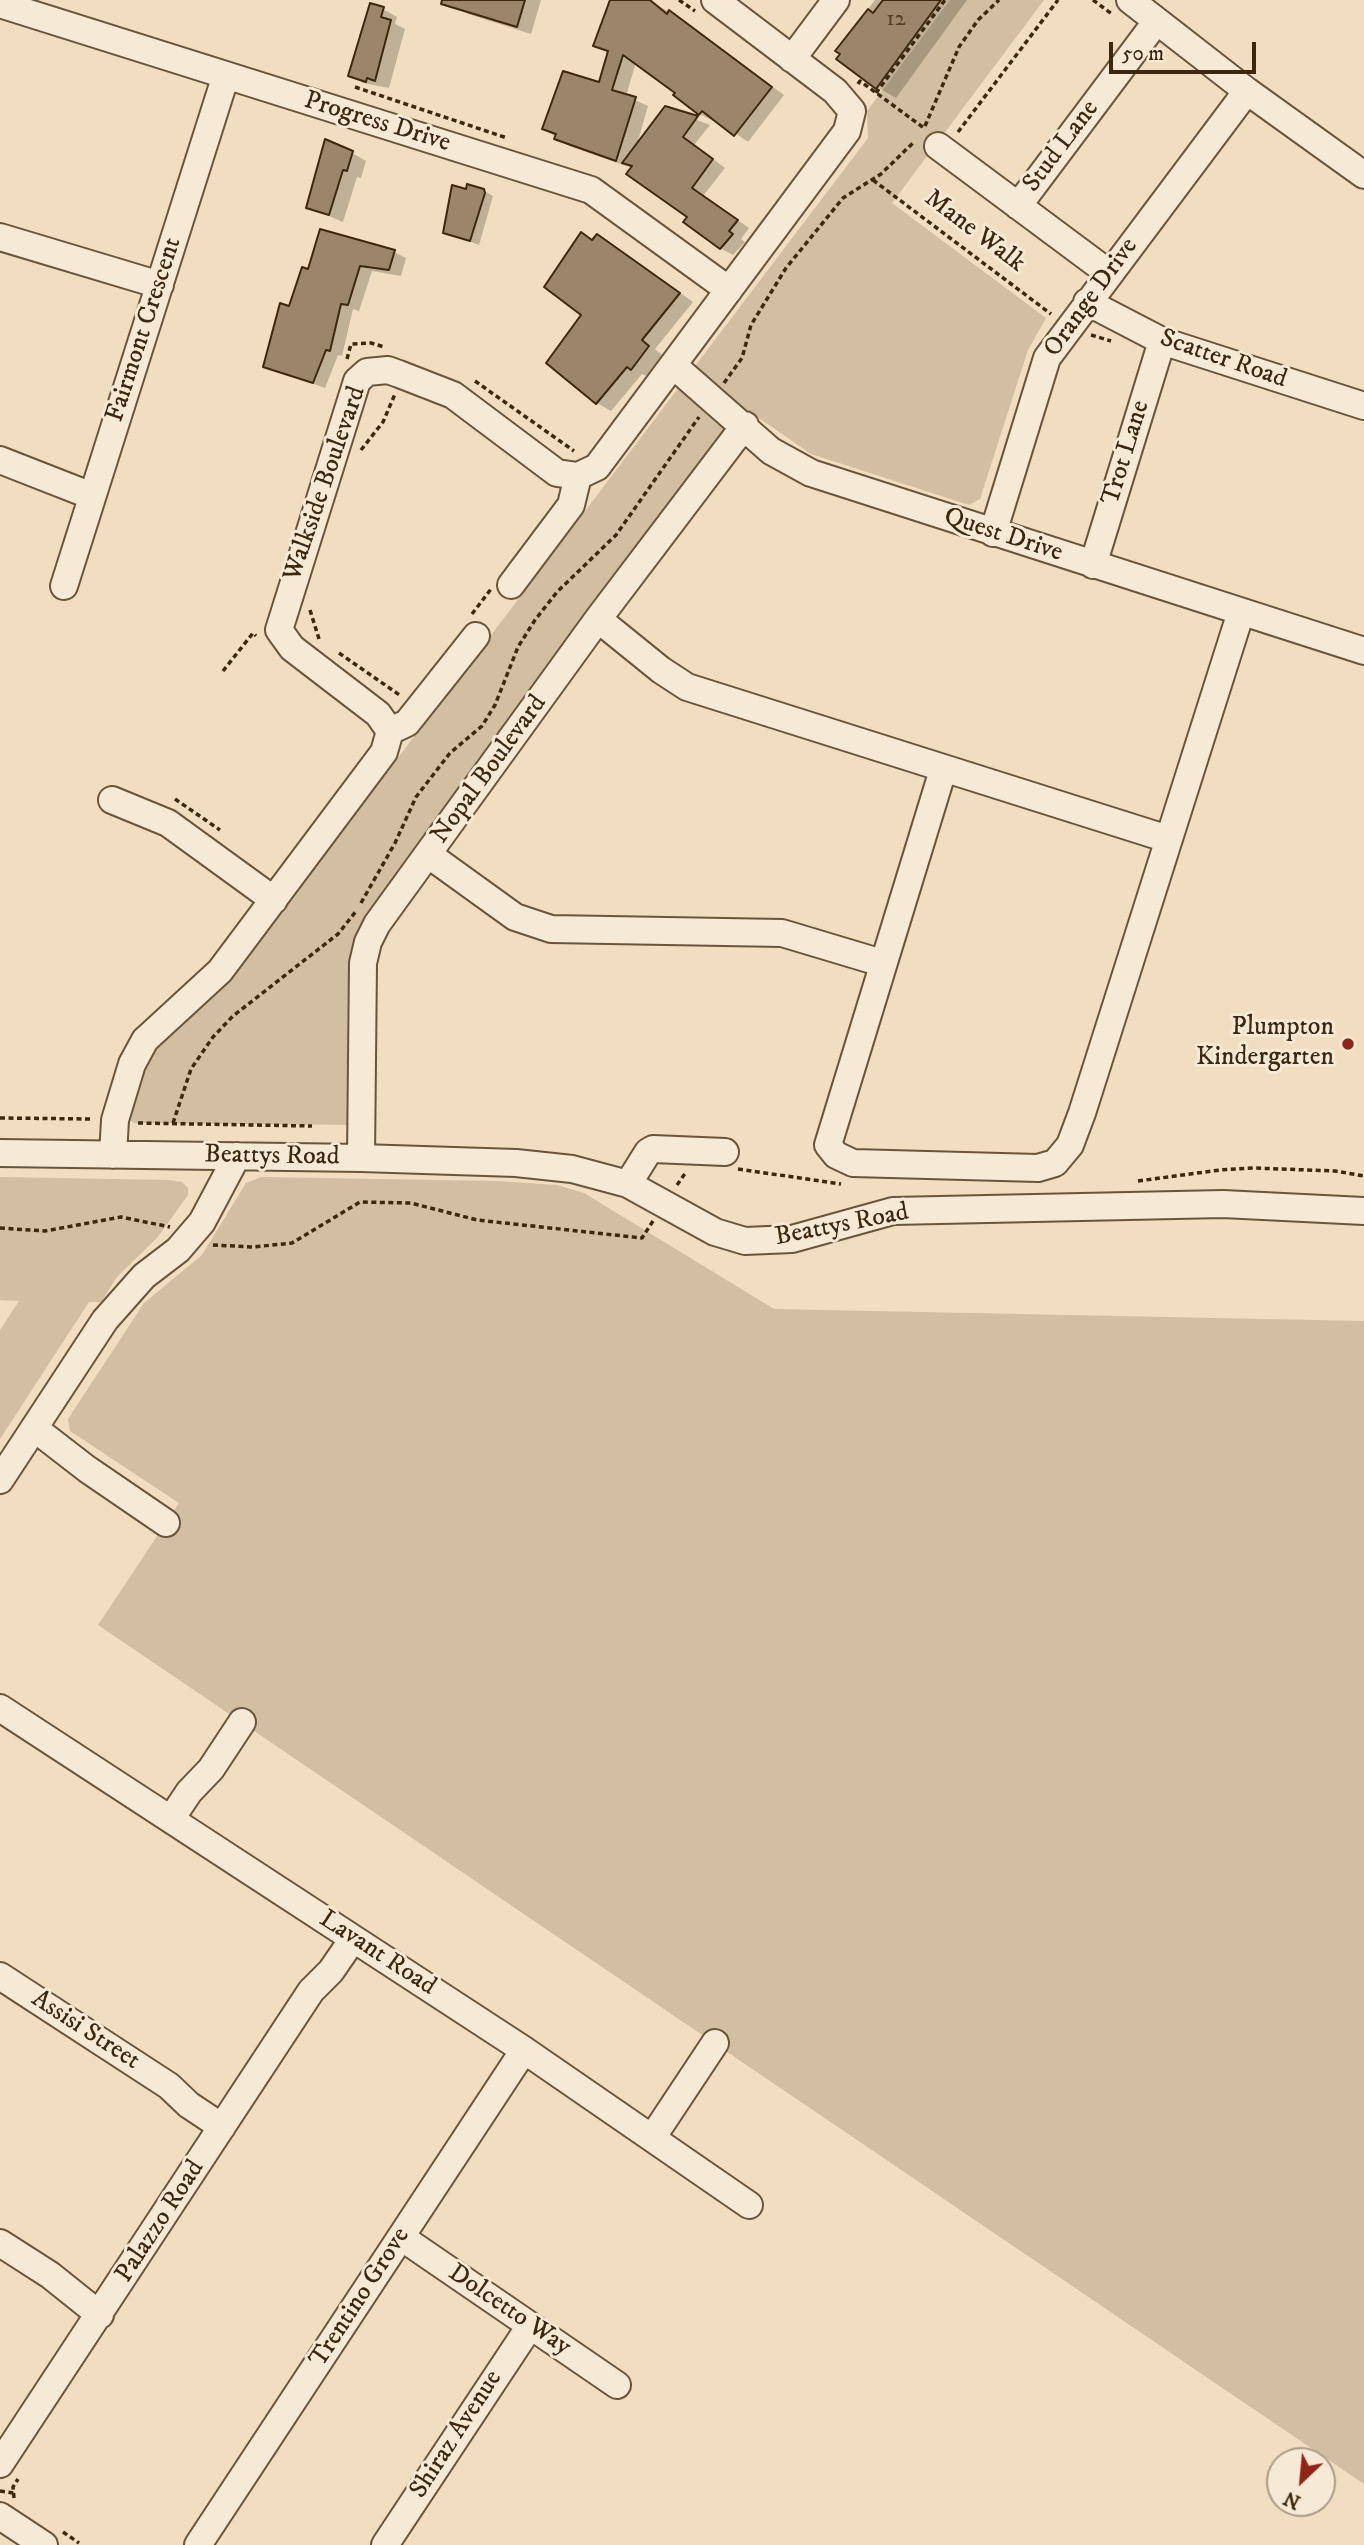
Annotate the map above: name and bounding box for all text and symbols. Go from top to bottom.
house number: 12 [886,6,906,34]
scale bar [1112,28,1259,72]
text: 50 m [1122,41,1164,67]
street label: Progress Drive [300,86,454,160]
street label: Stud Lane [1017,95,1107,199]
street label: Mane Walk [917,184,1031,280]
street label: Orange Drive [1038,232,1146,364]
street label: Fairmont Crescent [100,234,190,426]
street label: Scatter Road [1155,324,1291,396]
street label: Walkside Boulevard [278,383,374,585]
street label: Trot Lane [1096,397,1158,509]
street label: Quest Drive [940,502,1066,570]
street label: Nopal Boulevard [426,690,554,850]
place label: Plumpton Kindergarten [1196,1013,1334,1074]
marker: Plumpton Kindergarten [1340,1036,1356,1052]
street label: Beattys Road [204,1140,340,1174]
street label: Beattys Road [773,1198,911,1254]
street label: Lavant Road [313,1905,441,2003]
street label: Assisi Street [25,1984,145,2078]
street label: Palazzo Road [110,2155,212,2289]
street label: Trentino Grove [304,2222,418,2374]
street label: Dolcetto Way [441,2258,577,2364]
street label: Shiraz Avenue [404,2365,510,2505]
north arrow [1266,2447,1336,2517]
text: N [1280,2486,1305,2513]

